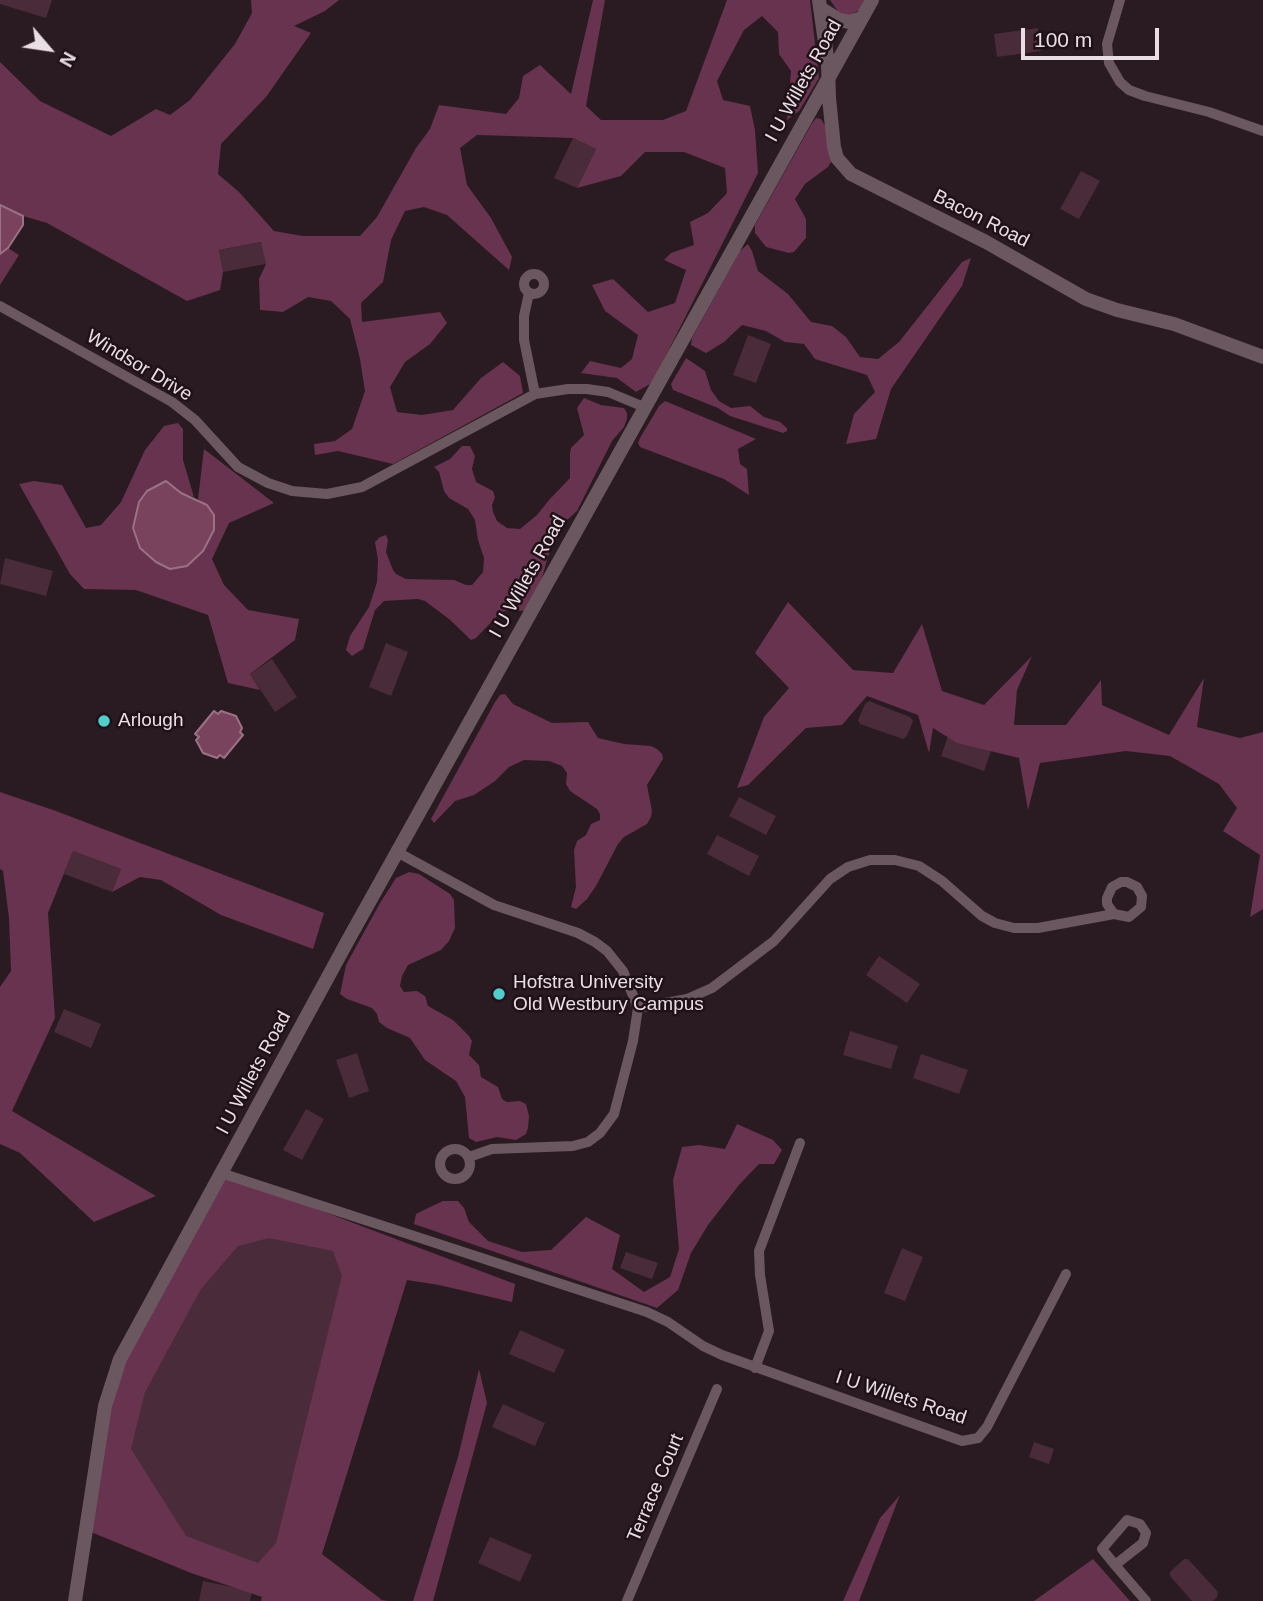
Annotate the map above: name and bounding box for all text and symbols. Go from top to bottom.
north arrow [14,14,84,84]
scale bar [1025,14,1163,58]
street label: I U Willets Road [761,16,847,146]
text: 100 m [1034,28,1092,51]
text: N [55,48,80,71]
street label: Bacon Road [929,185,1033,253]
street label: Windsor Drive [82,326,196,406]
street label: I U Willets Road [485,512,571,642]
place label: Arlough [118,710,183,732]
marker: Arlough [96,713,112,729]
place label: Hofstra University Old Westbury Campus [513,972,704,1016]
marker: Hofstra University Old Westbury Campus [491,986,507,1002]
street label: I U Willets Road [212,1008,296,1138]
street label: I U Willets Road [833,1366,969,1430]
street label: Terrace Court [623,1431,689,1545]

